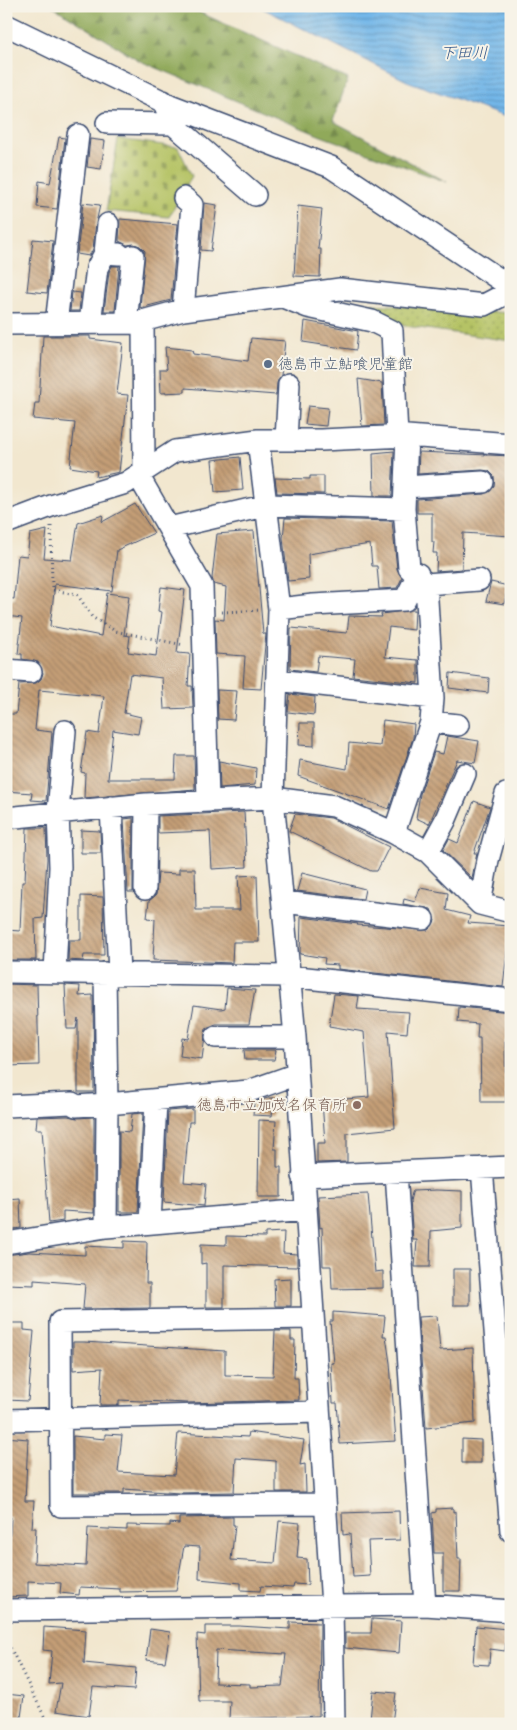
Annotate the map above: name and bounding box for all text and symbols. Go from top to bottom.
water label: 下田川 [440,44,488,62]
place label: 徳島市立鮎喰児童館 [278,355,413,373]
marker: 徳島市立鮎喰児童館 [262,358,274,370]
place label: 徳島市立加茂名保育所 [197,1096,347,1114]
marker: 徳島市立加茂名保育所 [351,1099,363,1111]

